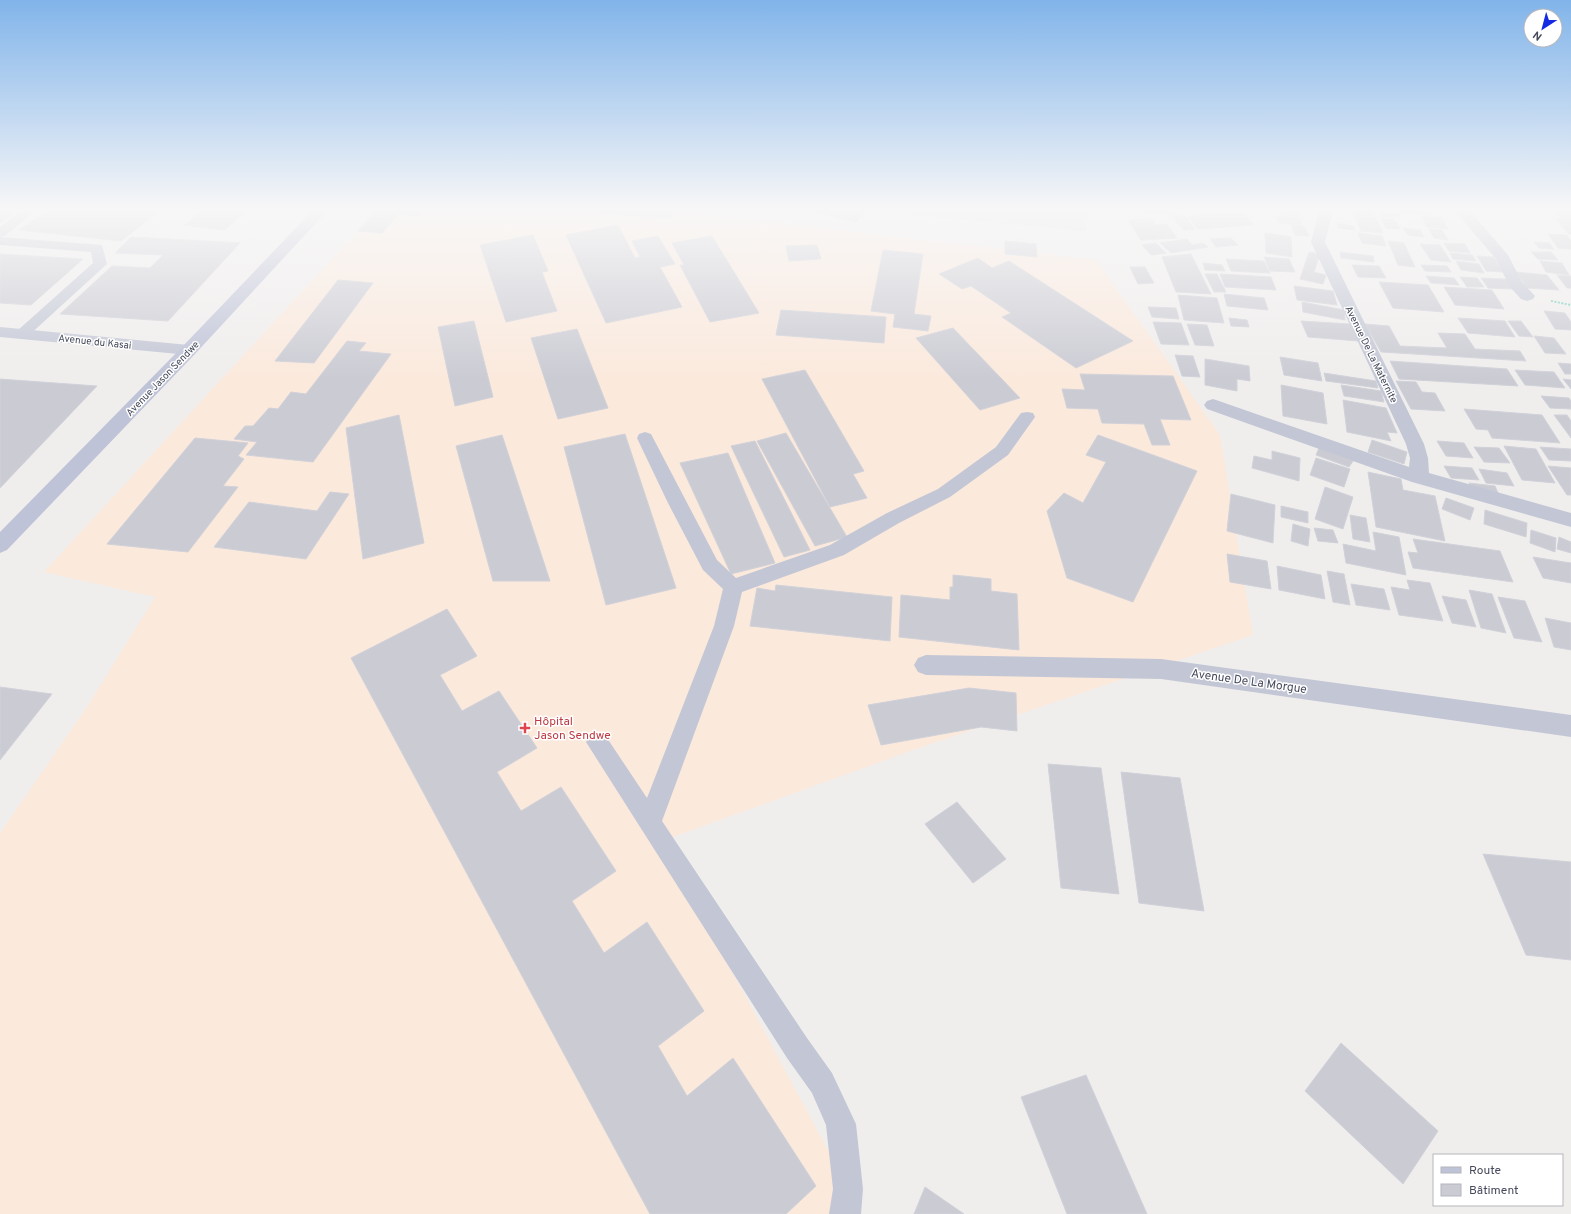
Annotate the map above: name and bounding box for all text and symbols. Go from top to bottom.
north arrow [1523,8,1563,48]
text: N [1530,27,1545,43]
street label: Avenue De La Maternite [1341,304,1400,405]
street label: Avenue du Kasai [58,332,132,353]
street label: Avenue Jason Sendwe [124,339,202,419]
street label: Avenue De La Morgue [1190,666,1308,698]
place label: Hôpital Jason Sendwe [534,714,611,744]
marker: Hôpital Jason Sendwe [519,722,531,734]
legend [1433,1154,1563,1206]
text: Route [1469,1163,1501,1179]
text: Bâtiment [1469,1183,1519,1199]

